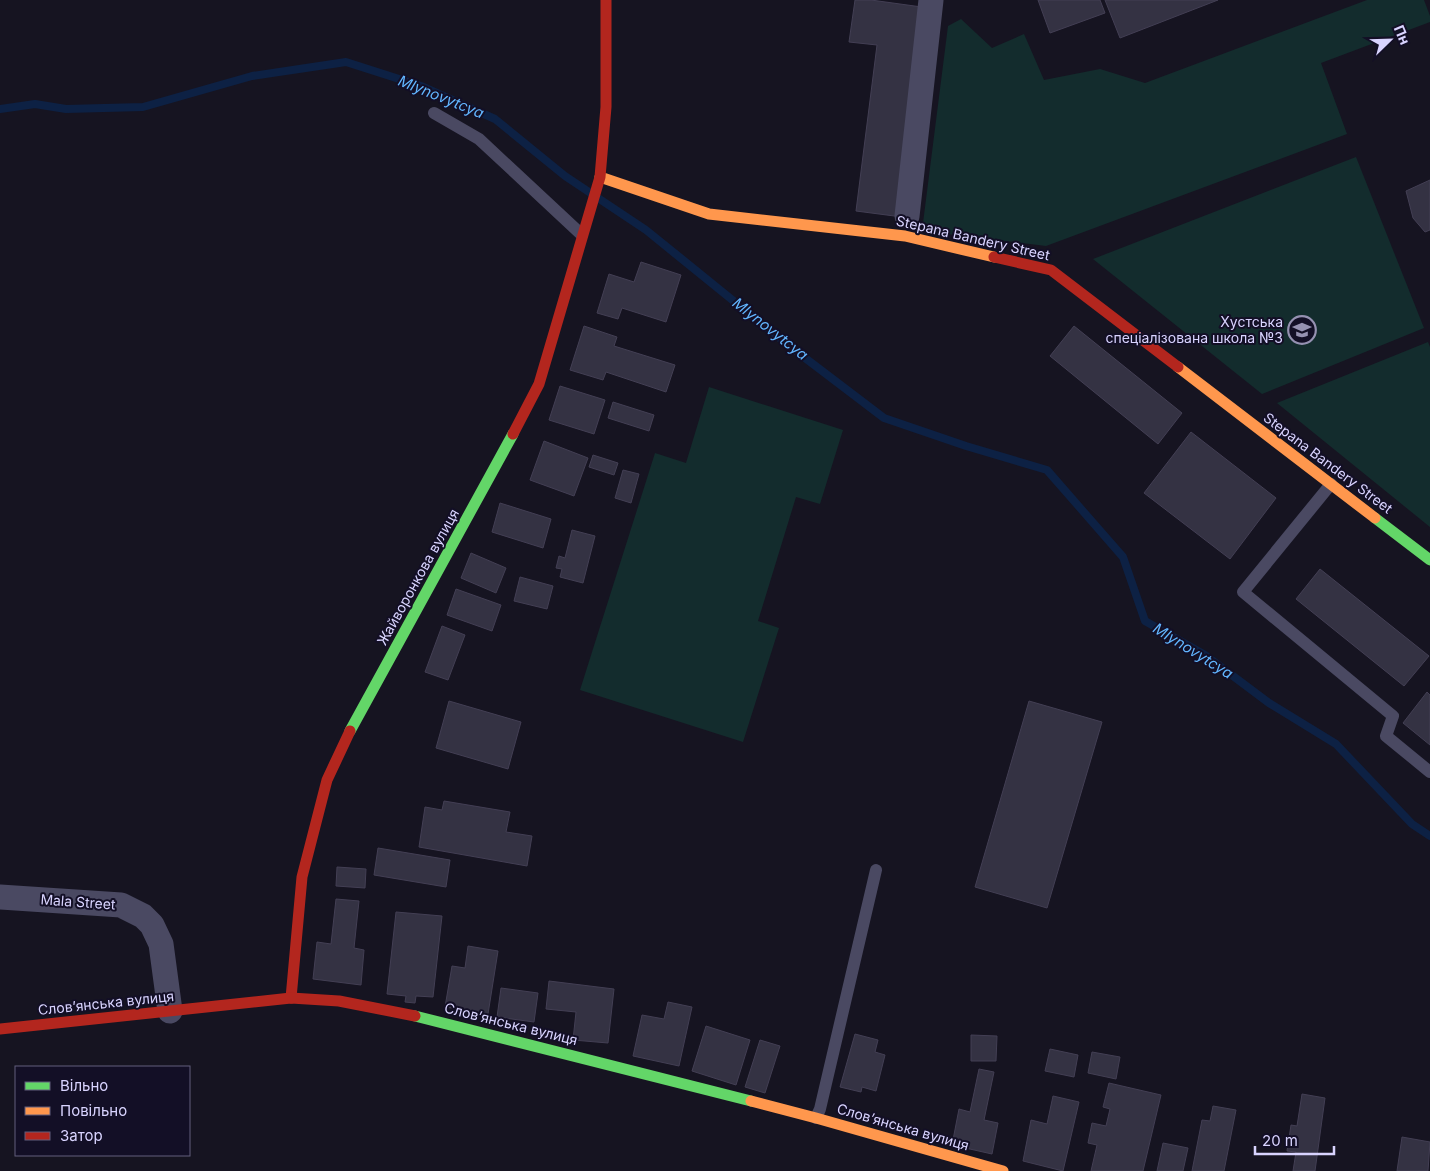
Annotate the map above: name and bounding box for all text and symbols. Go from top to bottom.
north arrow [1365,15,1415,65]
text: Пн [1391,23,1414,47]
water label: Mlynovytcya [396,71,487,122]
street label: Stepana Bandery Street [895,212,1052,264]
water label: Mlynovytcya [729,293,812,364]
place label: Хустська спеціалізована школа №3 [1105,313,1283,346]
school or university icon: Хустська спеціалізована школа №3 [1287,315,1317,345]
street label: Stepana Bandery Street [1260,409,1396,517]
street label: Жайворонкова вулиця [373,506,462,648]
water label: Mlynovytcya [1150,618,1237,683]
street label: Mala Street [40,890,117,913]
street label: Словʼянська вулиця [37,987,175,1018]
street label: Словʼянська вулиця [443,999,579,1048]
legend [15,1066,190,1156]
text: Вільно [60,1076,108,1095]
street label: Словʼянська вулиця [835,1100,971,1154]
text: Повільно [60,1101,127,1120]
scale bar [1255,1124,1334,1156]
text: Затор [60,1126,103,1145]
text: 20 m [1262,1131,1298,1150]

